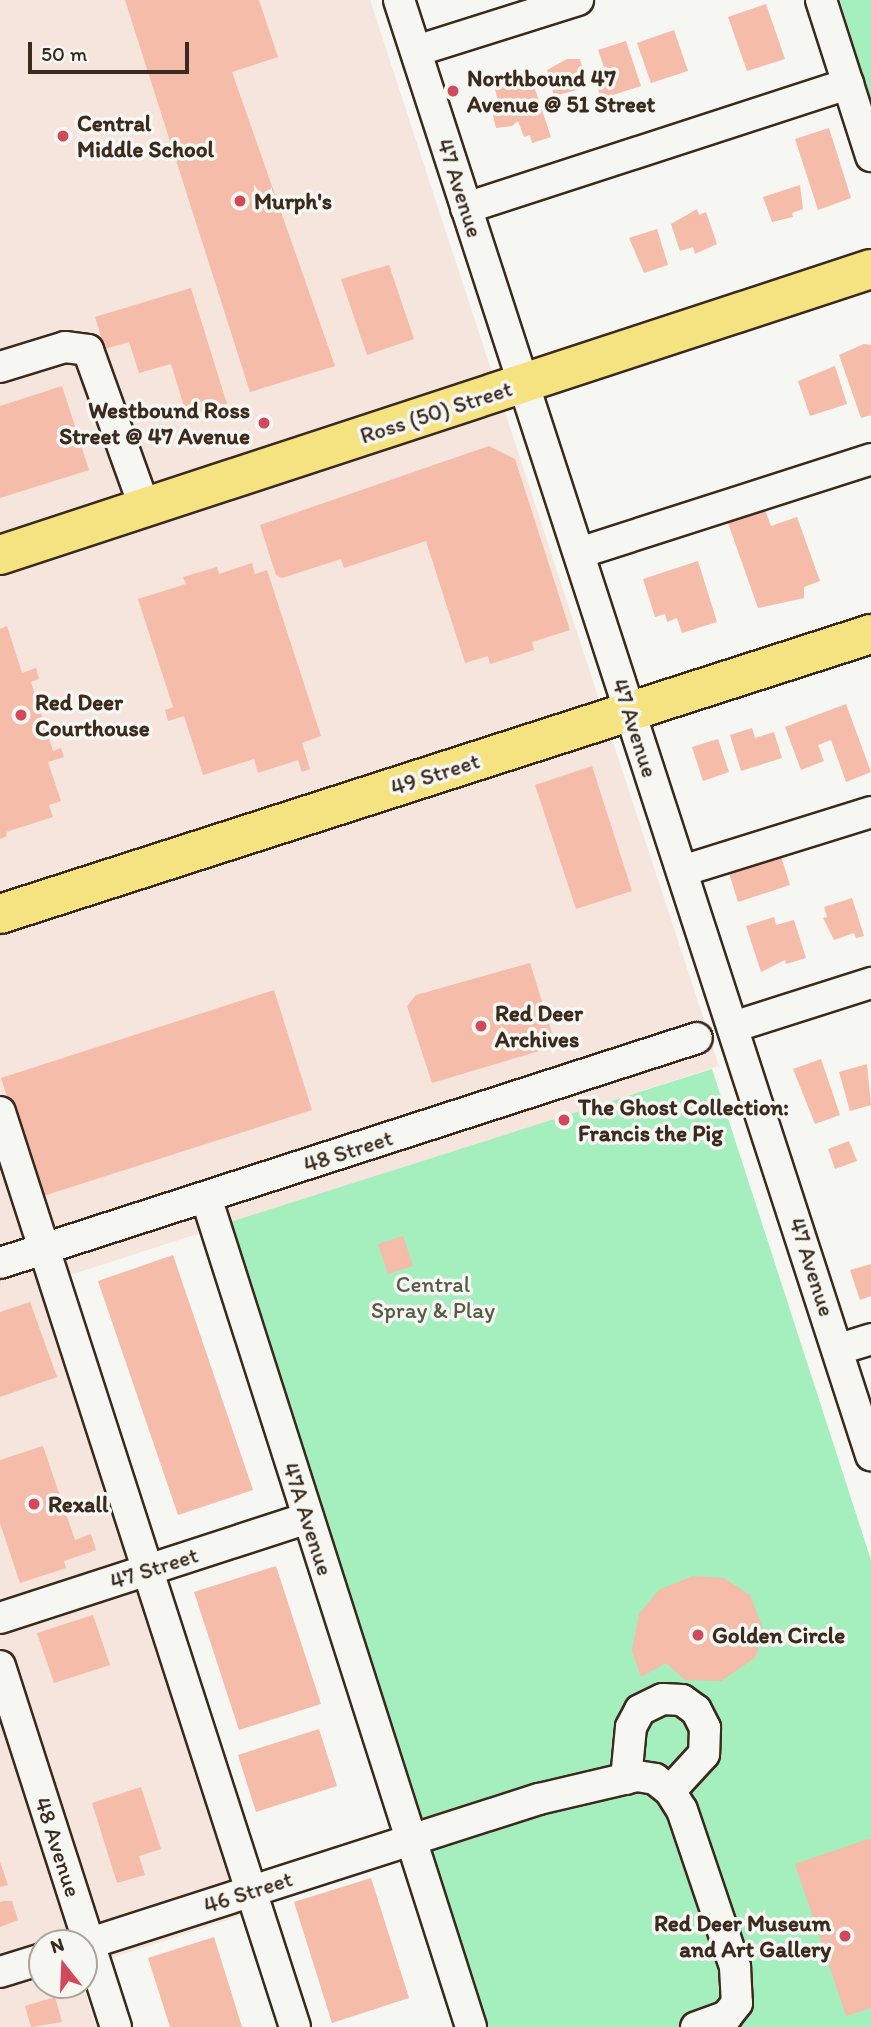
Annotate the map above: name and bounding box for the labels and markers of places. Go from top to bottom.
place label: Northbound 47 Avenue @ 51 Street [467,64,655,118]
marker: Northbound 47 Avenue @ 51 Street [445,83,461,99]
place label: Central Middle School [77,109,214,163]
marker: Central Middle School [55,128,71,144]
place label: Murph's [254,187,332,215]
marker: Murph's [232,193,248,209]
place label: Westbound Ross Street @ 47 Avenue [59,396,250,450]
marker: Westbound Ross Street @ 47 Avenue [256,415,272,431]
place label: Red Deer Courthouse [35,688,150,742]
marker: Red Deer Courthouse [13,707,29,723]
place label: Red Deer Archives [495,999,584,1053]
marker: Red Deer Archives [473,1018,489,1034]
place label: The Ghost Collection: Francis the Pig [578,1093,789,1147]
marker: The Ghost Collection: Francis the Pig [556,1112,572,1128]
place label: Rexall [48,1490,108,1518]
marker: Rexall [26,1496,42,1512]
place label: Golden Circle [712,1621,845,1649]
marker: Golden Circle [690,1627,706,1643]
place label: Red Deer Museum and Art Gallery [654,1909,831,1963]
marker: Red Deer Museum and Art Gallery [837,1928,853,1944]

